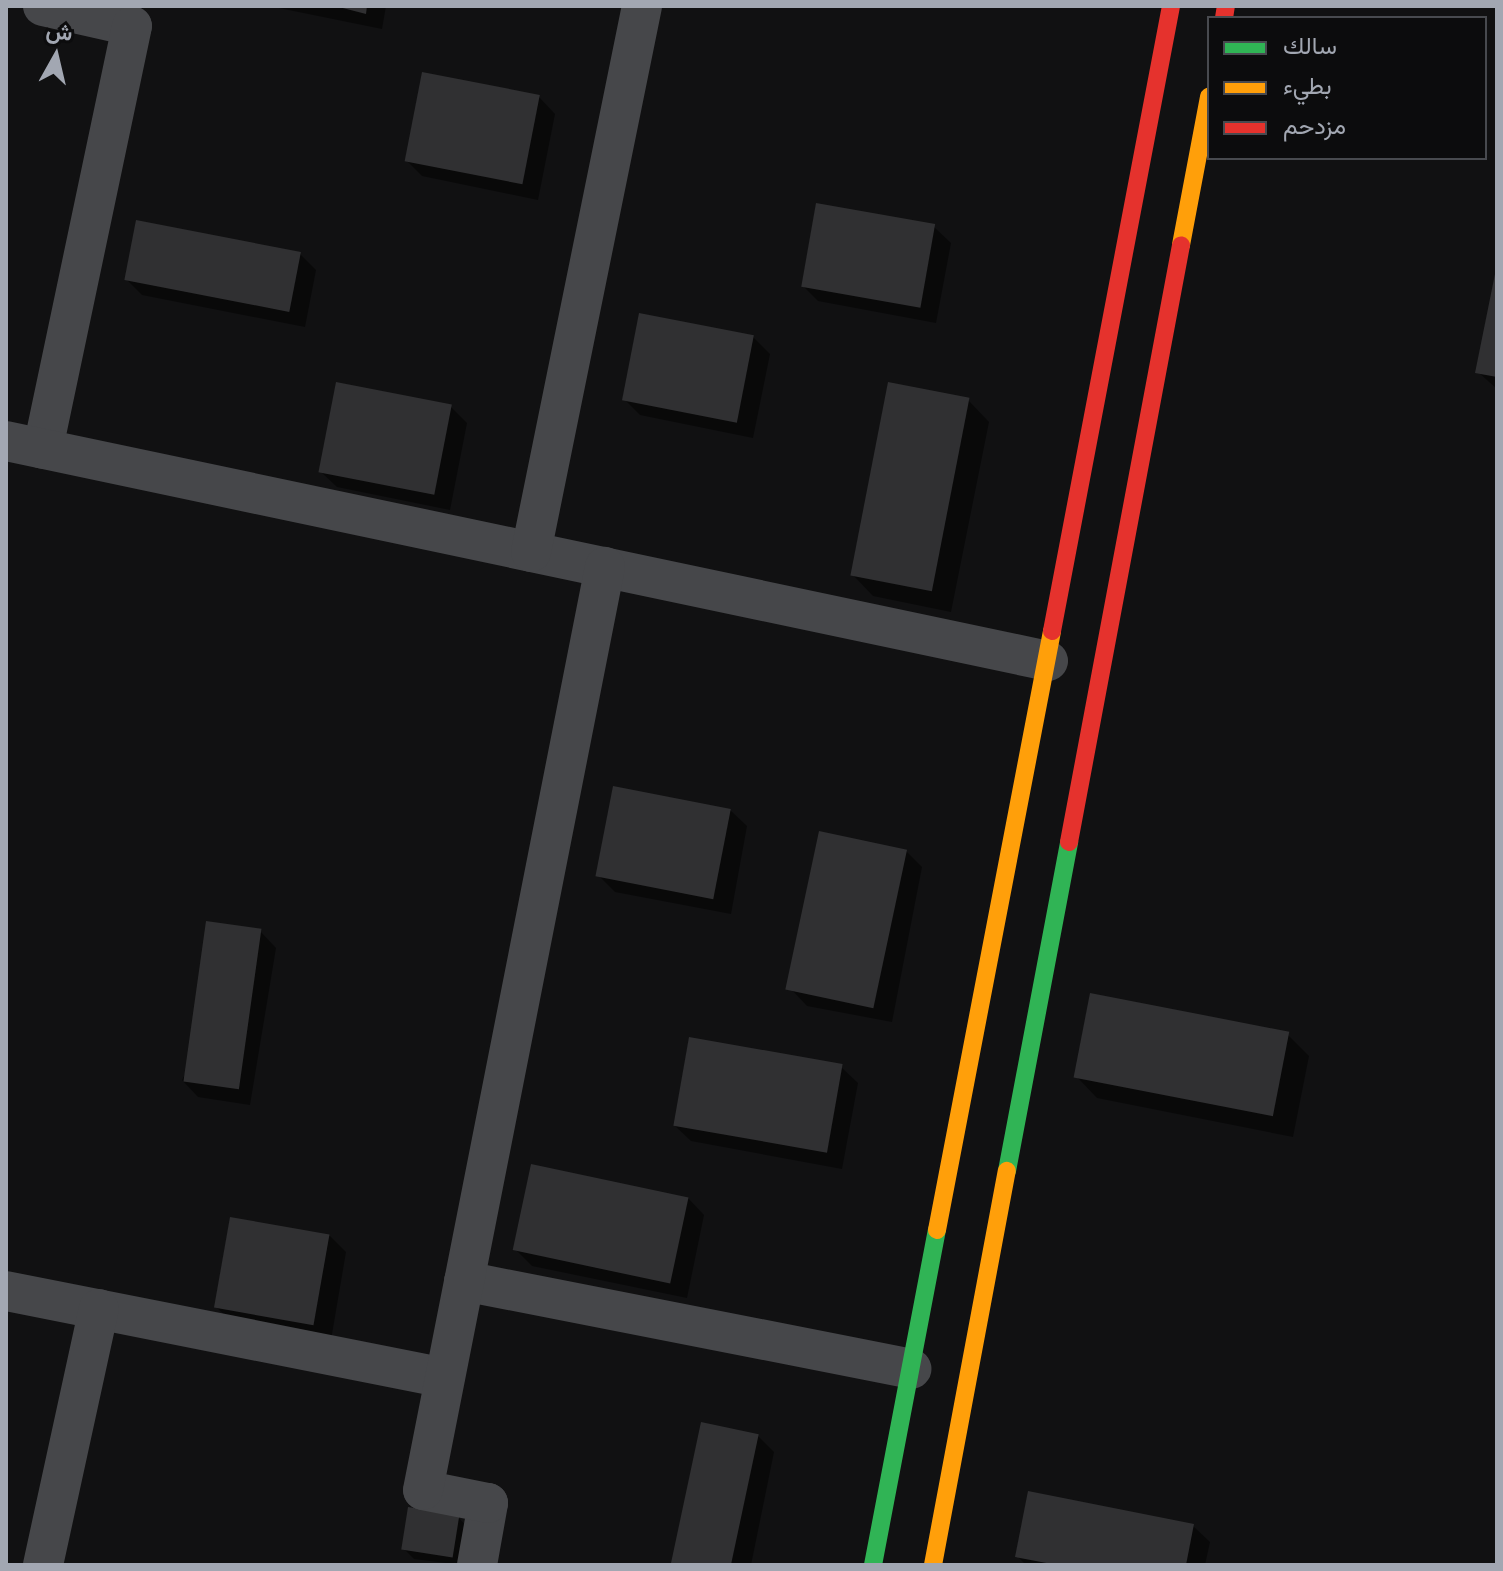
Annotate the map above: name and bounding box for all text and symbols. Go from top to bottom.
north arrow [16,16,96,96]
legend [1207,16,1487,160]
text: ش [44,18,74,47]
text: سالك [1283,32,1337,61]
text: بطيء [1283,72,1332,101]
text: مزدحم [1283,112,1346,141]

